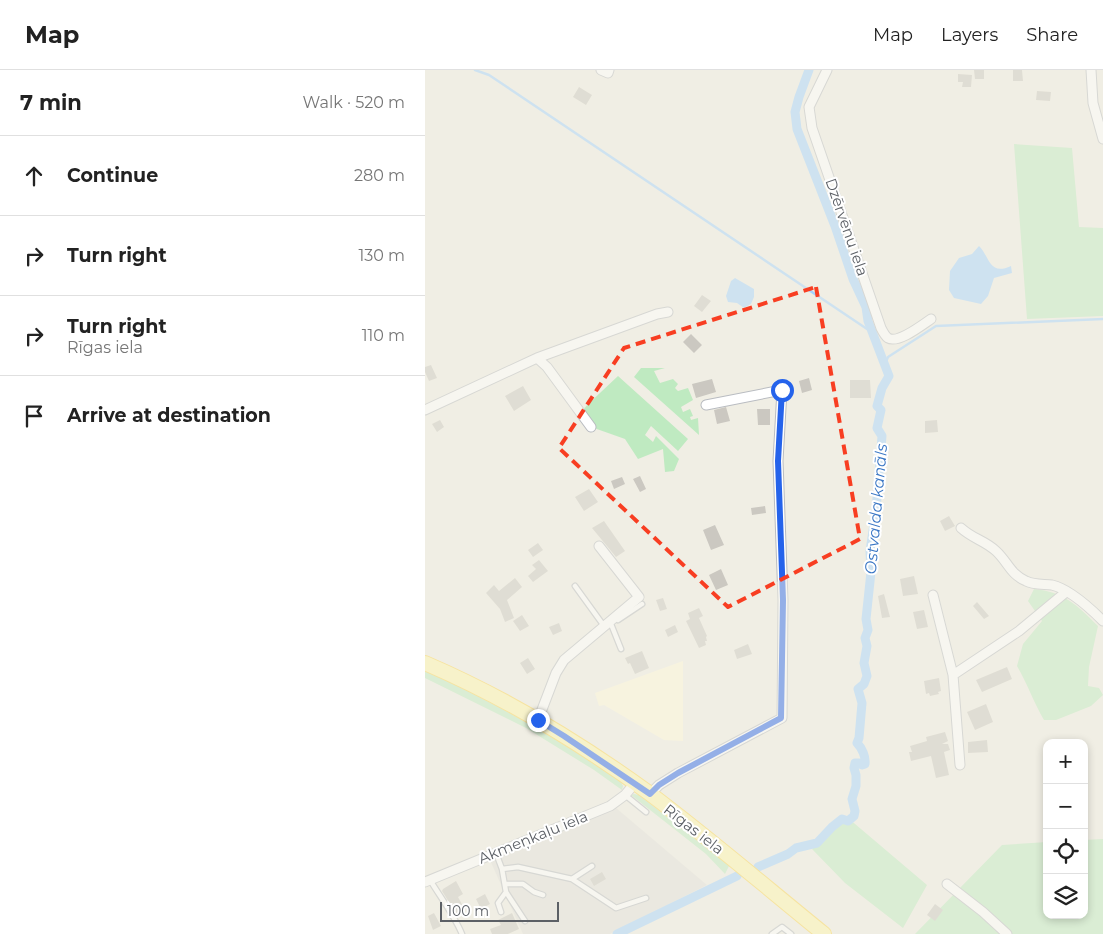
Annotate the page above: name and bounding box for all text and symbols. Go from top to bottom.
text: Map [25,20,79,49]
text: Map [873,24,913,46]
text: Layers [941,24,998,46]
text: Share [1026,24,1078,46]
text: 7 min [20,90,82,115]
text: Walk · 520 m [303,93,405,112]
icon: ahead [20,162,48,190]
text: Continue [67,164,158,187]
text: 280 m [354,166,405,185]
street label: Dzērvēnu iela [821,176,873,278]
icon: right [20,242,48,270]
text: Turn right [67,244,167,267]
text: 130 m [358,246,405,265]
text: Turn right [67,315,167,338]
icon: right [20,322,48,350]
text: 110 m [362,326,405,345]
text: Rīgas iela [67,338,143,357]
route start [771,379,794,402]
icon: arrive [20,402,48,430]
text: Arrive at destination [67,404,271,427]
water label: Ostvalda kanāls [861,443,891,575]
route end [527,709,550,732]
map controls [1043,739,1088,919]
button: + [1043,739,1088,784]
button: − [1043,784,1088,829]
street label: Rīgas iela [660,800,728,858]
street label: Akmeņkaļu iela [475,806,591,869]
button: locate [1043,829,1088,874]
button: layers [1043,874,1088,919]
scale bar [440,899,559,922]
text: 100 m [447,902,489,920]

